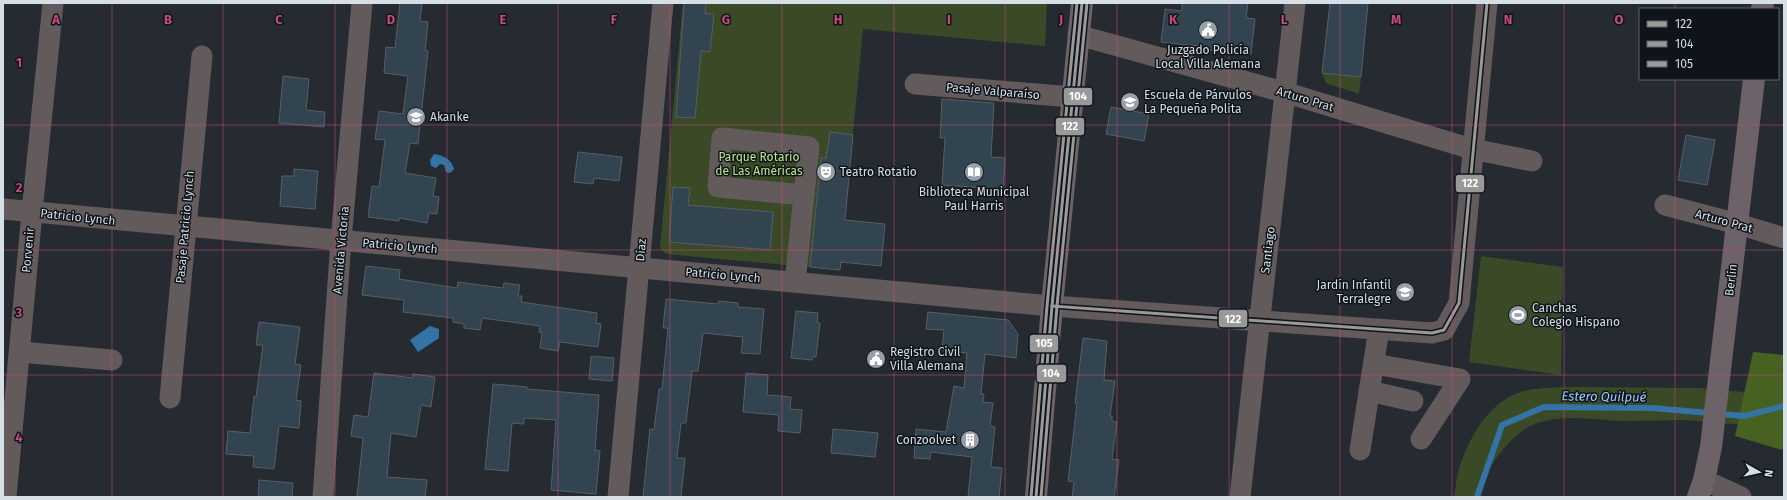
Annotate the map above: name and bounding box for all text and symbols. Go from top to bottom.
legend [1639,8,1779,80]
text: A [51,12,60,27]
text: B [164,12,172,27]
text: C [275,12,283,27]
text: D [387,12,396,27]
text: E [500,12,507,27]
text: F [611,12,618,27]
text: G [722,12,730,27]
text: H [834,12,842,27]
text: I [947,12,951,27]
text: J [1058,12,1063,27]
text: K [1169,12,1178,27]
text: L [1281,12,1288,27]
text: M [1391,12,1401,27]
text: N [1504,12,1512,27]
text: O [1615,12,1624,27]
text: 122 [1675,17,1692,31]
public building icon: Juzgado Policía Local Villa Alemana [1197,19,1219,41]
text: 104 [1675,37,1694,51]
place label: Juzgado Policía Local Villa Alemana [1155,43,1261,71]
text: 1 [16,55,22,70]
text: 105 [1675,57,1693,71]
street label: Pasaje Valparaíso [946,80,1040,102]
street label: Arturo Prat [1275,84,1336,115]
line badge: 104 [1063,87,1093,106]
place label: Escuela de Párvulos La Pequeña Polita [1144,88,1252,116]
text: 104 [1069,90,1087,103]
school or university icon: Escuela de Párvulos La Pequeña Polita [1119,91,1141,113]
school or university icon: Akanke [405,106,427,128]
place label: Akanke [430,110,469,124]
line badge: 122 [1055,117,1085,136]
text: 122 [1062,120,1079,133]
park label: Parque Rotario de Las Américas [715,150,803,178]
theatre icon: Teatro Rotatio [815,161,837,183]
library icon: Biblioteca Municipal Paul Harris [963,161,985,183]
place label: Teatro Rotatio [840,165,917,179]
street label: Pasaje Patricio Lynch [173,170,197,284]
line badge: 122 [1455,174,1485,193]
text: 122 [1462,177,1479,190]
text: 2 [16,180,23,195]
place label: Biblioteca Municipal Paul Harris [919,185,1030,213]
street label: Patricio Lynch [40,206,116,228]
street label: Avenida Victoria [330,206,352,294]
street label: Arturo Prat [1694,207,1755,236]
street label: Porvenir [19,226,37,273]
street label: Santiago [1258,226,1278,274]
street label: Patricio Lynch [362,236,438,256]
street label: Díaz [633,238,649,262]
street label: Berlín [1722,263,1740,297]
street label: Patricio Lynch [685,265,761,285]
place label: Jardín Infantil Terralegre [1316,278,1391,306]
school or university icon: Jardín Infantil Terralegre [1394,281,1416,303]
place label: Canchas Colegio Hispano [1532,301,1620,329]
sports icon: Canchas Colegio Hispano [1507,304,1529,326]
text: 3 [15,305,23,320]
line badge: 122 [1218,309,1248,328]
text: 122 [1225,313,1242,326]
line badge: 105 [1029,334,1059,353]
text: 105 [1035,337,1053,350]
place label: Registro Civil Villa Alemana [890,345,964,373]
public building icon: Registro Civil Villa Alemana [865,348,887,370]
line badge: 104 [1036,364,1067,383]
text: 104 [1042,367,1060,380]
water label: Estero Quilpué [1561,388,1647,405]
building icon: Conzoolvet [959,429,981,451]
text: 4 [15,430,23,445]
place label: Conzoolvet [896,433,957,447]
north arrow [1739,452,1779,492]
text: N [1761,469,1775,478]

